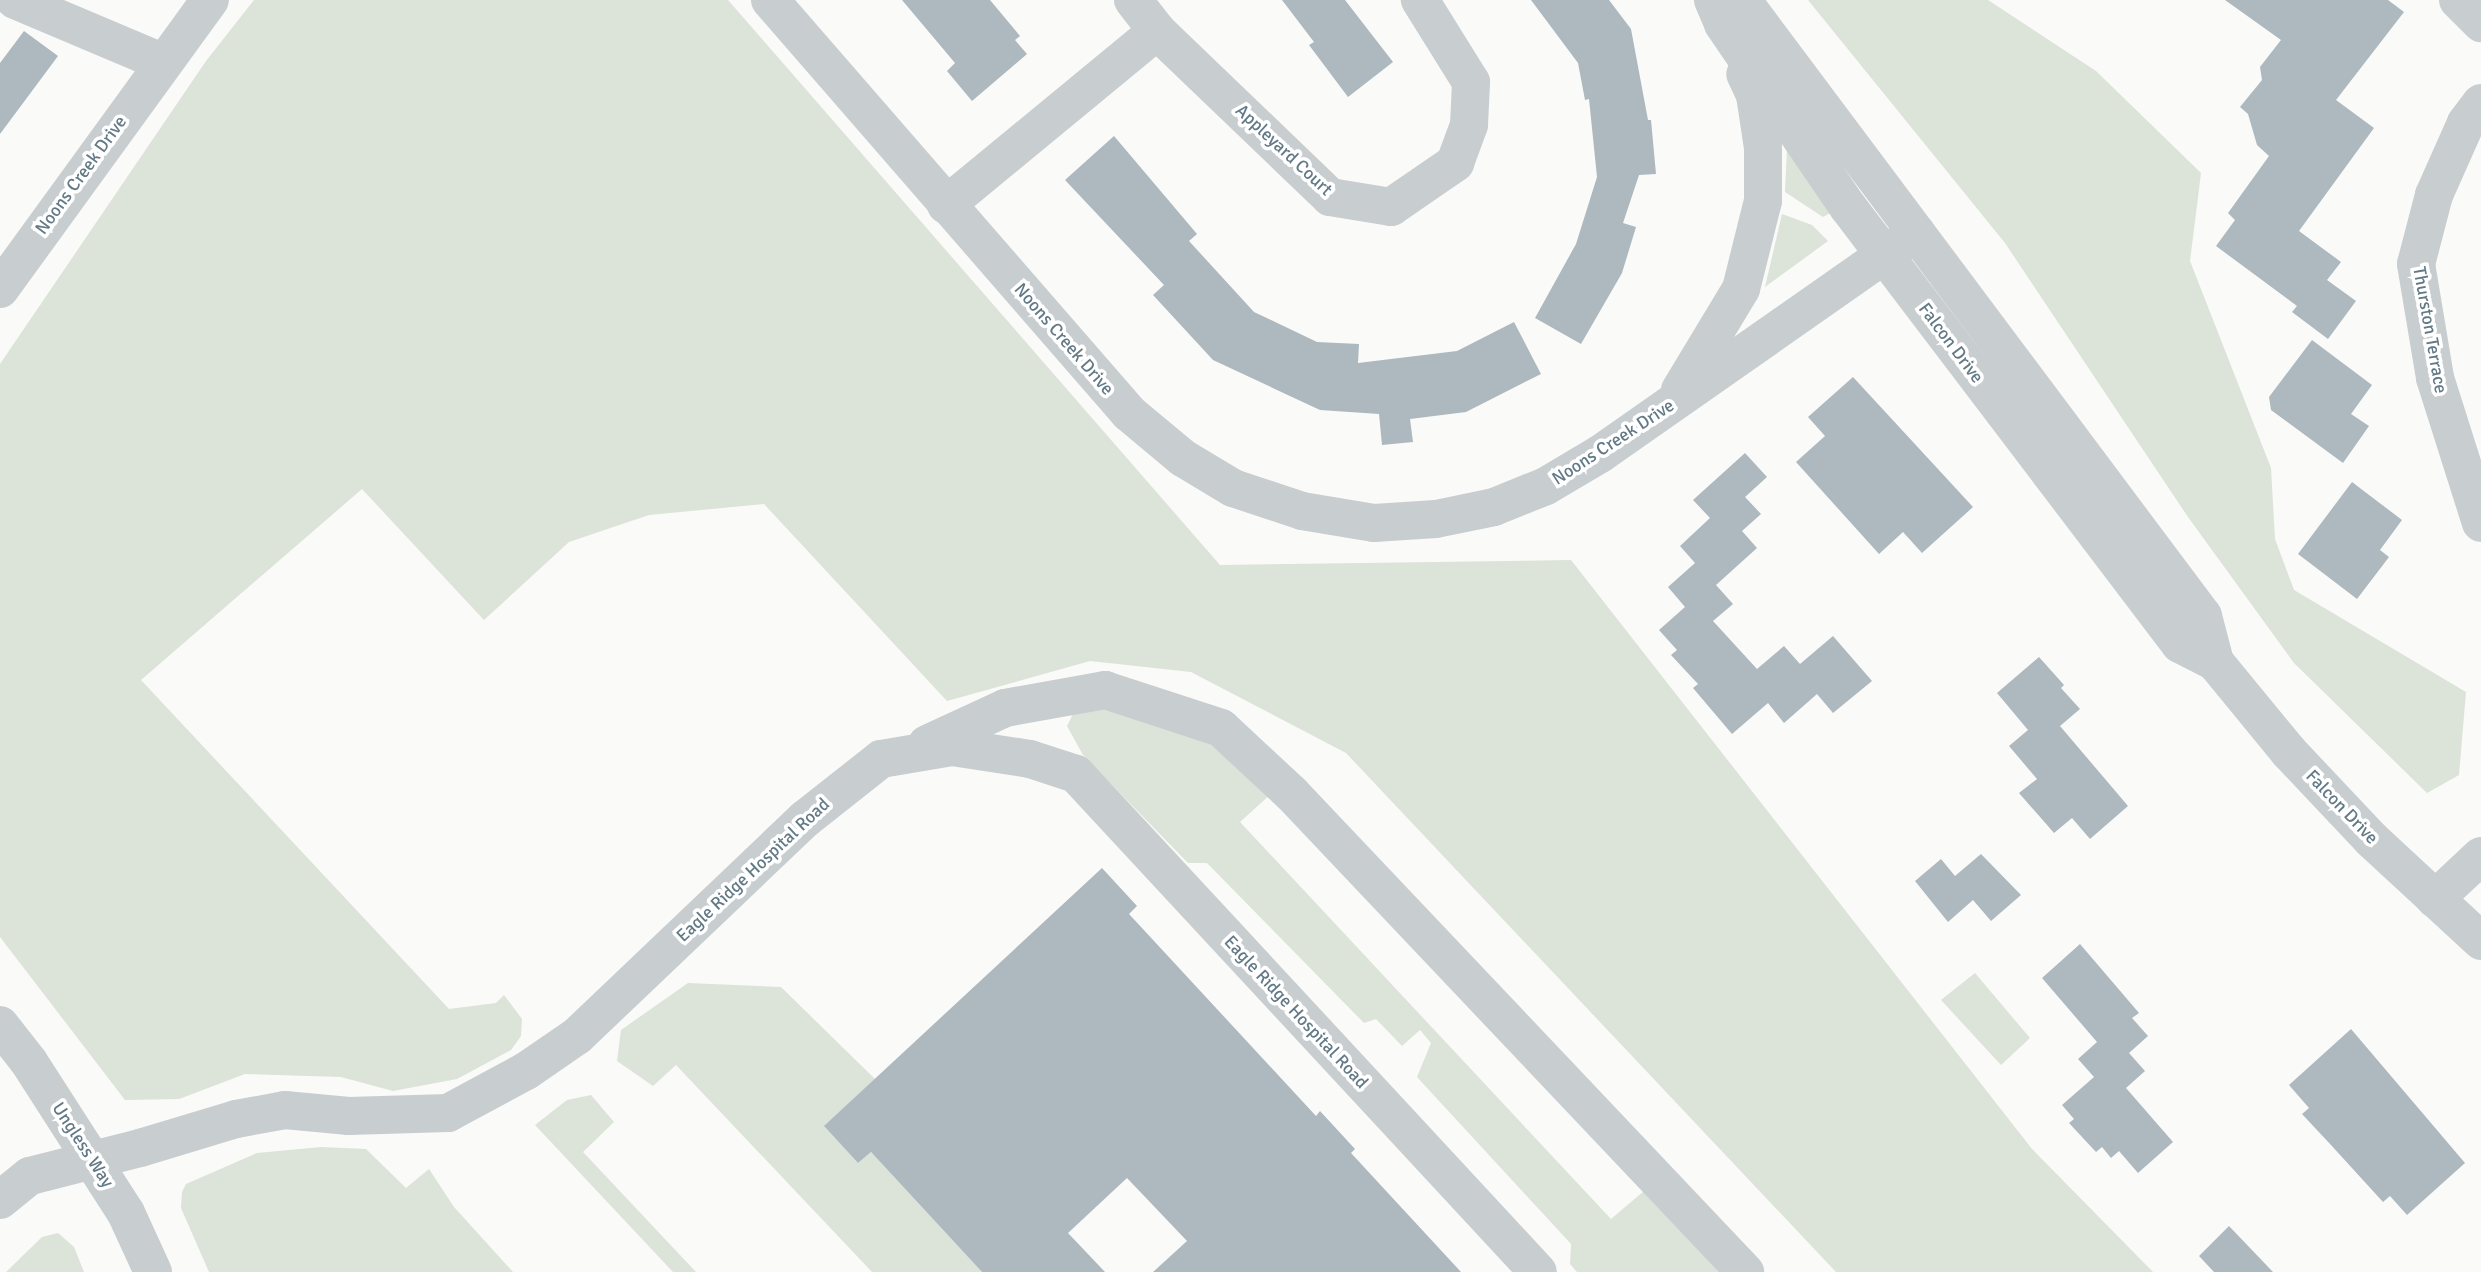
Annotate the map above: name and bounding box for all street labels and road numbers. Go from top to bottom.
street label: Appleyard Court [1231,100,1337,200]
street label: Noons Creek Drive [31,112,131,238]
street label: Thurston Terrace [2408,265,2452,395]
street label: Noons Creek Drive [1010,279,1118,399]
street label: Falcon Drive [1914,299,1988,387]
street label: Noons Creek Drive [1548,395,1678,489]
street label: Falcon Drive [2301,765,2383,849]
street label: Eagle Ridge Hospital Road [672,793,834,947]
street label: Eagle Ridge Hospital Road [1219,931,1373,1093]
street label: Ungless Way [47,1098,119,1192]

